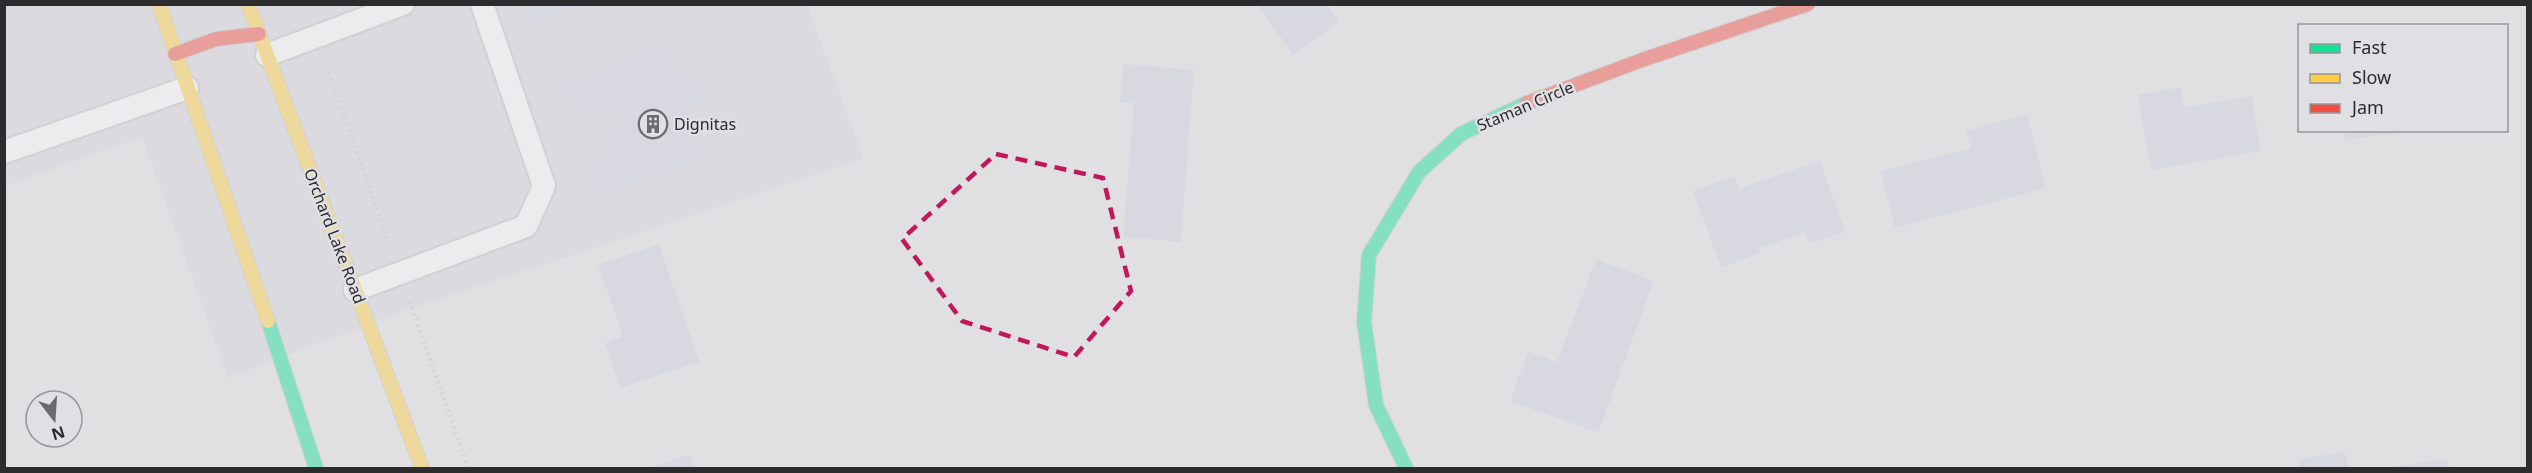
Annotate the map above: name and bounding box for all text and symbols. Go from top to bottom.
legend [2298,24,2508,132]
text: Fast [2352,35,2387,59]
text: Slow [2352,65,2391,89]
street label: Staman Circle [1473,76,1577,136]
text: Jam [2350,95,2384,119]
building icon: Dignitas [637,108,669,140]
place label: Dignitas [674,113,736,135]
street label: Orchard Lake Road [299,165,371,307]
north arrow [24,389,84,449]
text: N [49,421,68,446]

